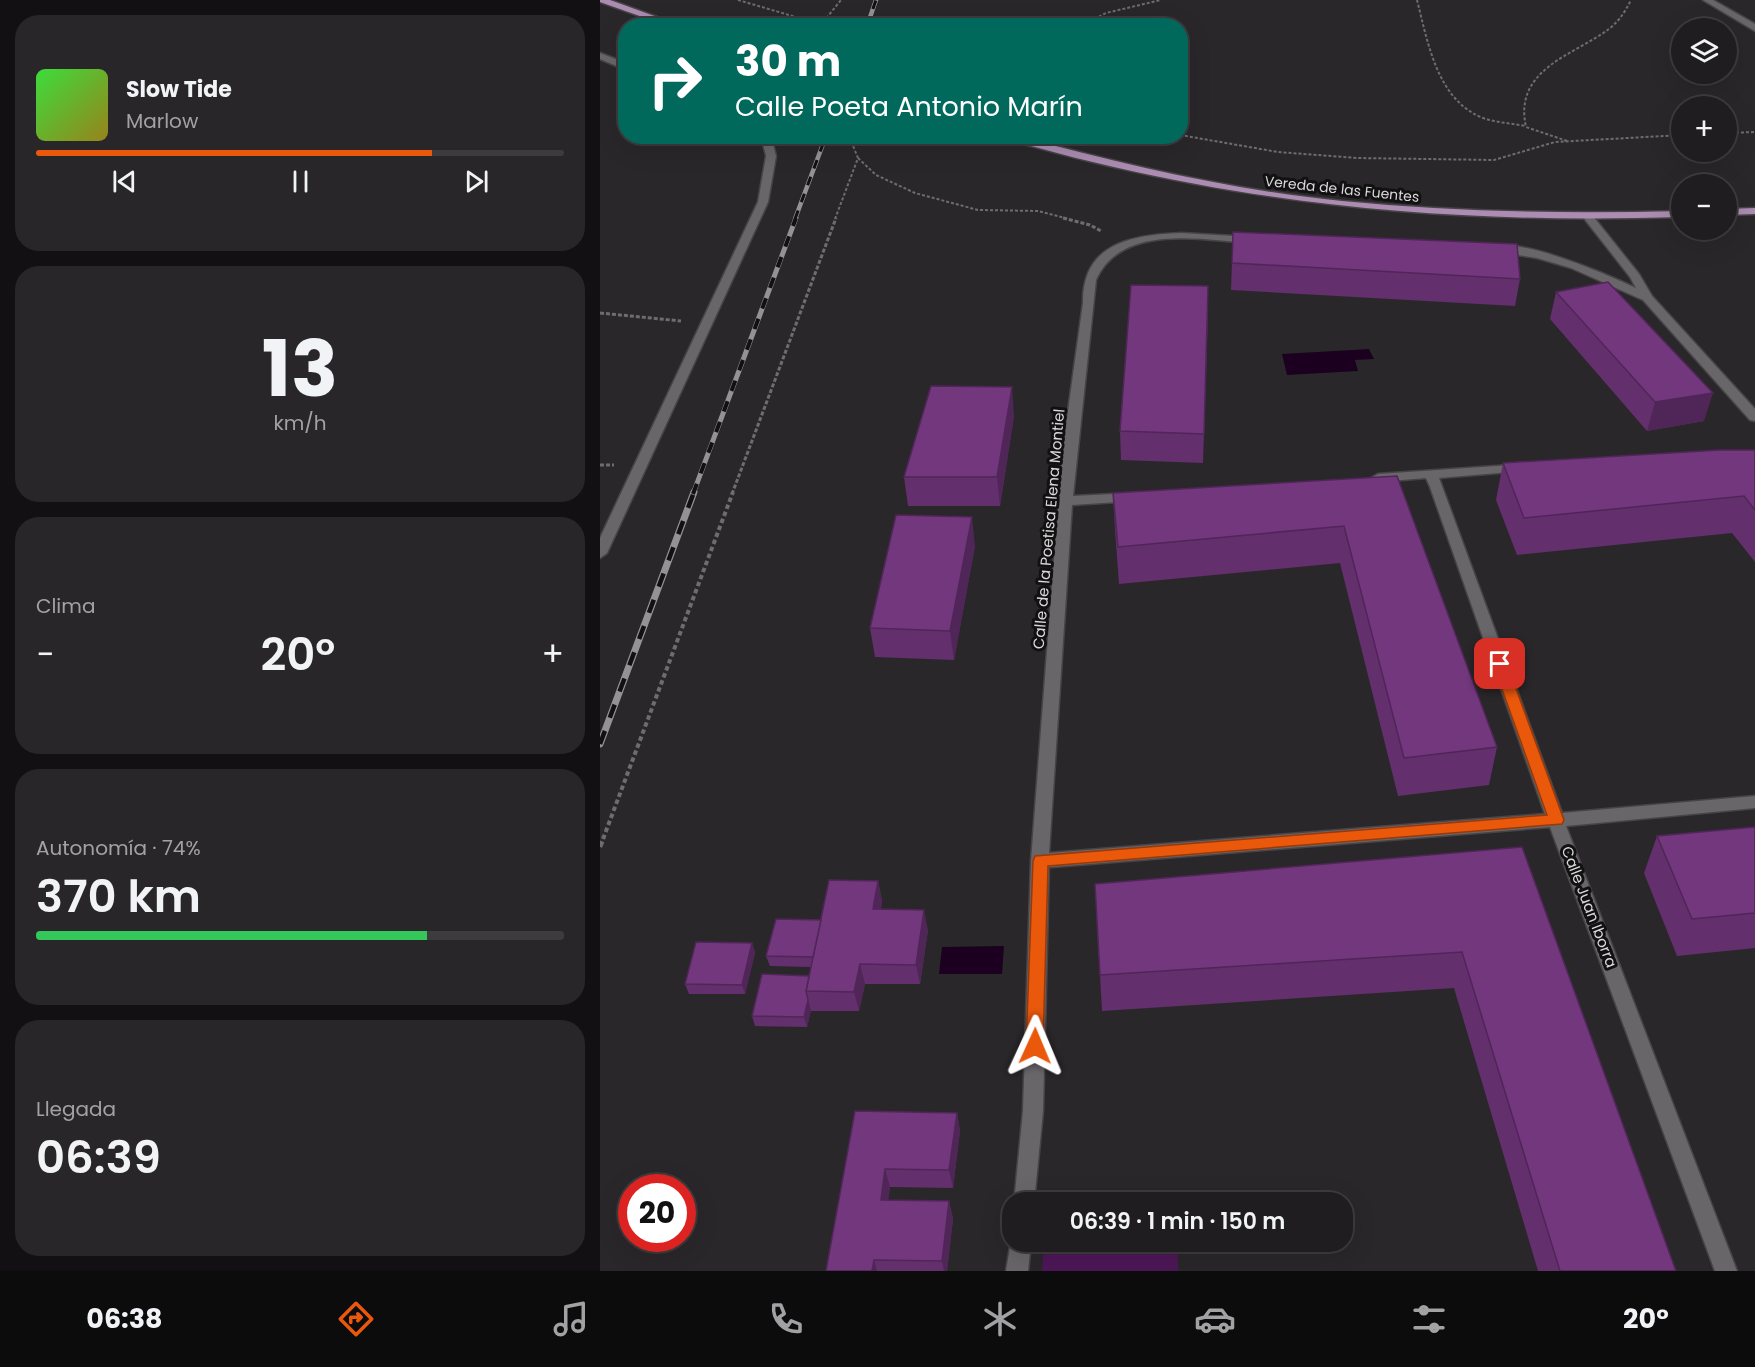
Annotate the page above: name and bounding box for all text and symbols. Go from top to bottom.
map controls [1671,18,1737,240]
button: layers [1671,18,1737,84]
text: 30 m [735,32,841,91]
icon: right [636,42,714,120]
text: Slow Tide [126,74,232,105]
text: Calle Poeta Antonio Marín [735,88,1083,125]
button: + [1671,96,1737,162]
text: Marlow [126,107,198,135]
icon: previous [108,165,141,198]
icon: pause [284,165,317,198]
icon: next [460,165,493,198]
street label: Vereda de las Fuentes [1264,171,1420,207]
button: − [1671,174,1737,240]
text: 13 [262,314,338,423]
street label: Calle de la Poetisa Elena Montiel [1028,408,1069,650]
text: km/h [273,409,327,437]
text: Clima [36,592,95,620]
text: 20° [260,623,335,686]
text: − [36,631,54,678]
text: + [541,631,564,678]
pin [1474,638,1525,689]
icon: arrive [1483,647,1516,680]
text: Autonomía · 74% [36,834,201,862]
street label: Calle Juan Iborra [1557,843,1622,971]
text: 370 km [36,865,201,928]
position arrow [1003,1014,1067,1078]
text: Llegada [36,1095,116,1123]
text: 06:39 [36,1126,161,1189]
speed limit sign: 20 [618,1174,696,1252]
text: 06:39 · 1 min · 150 m [1070,1206,1285,1237]
icon: directions [335,1298,377,1340]
icon: music [550,1298,592,1340]
icon: phone [765,1298,807,1340]
icon: climate [979,1298,1021,1340]
icon: car [1194,1298,1236,1340]
icon: filters [1408,1298,1450,1340]
text: 06:38 [86,1300,163,1337]
text: 20° [1623,1300,1669,1337]

